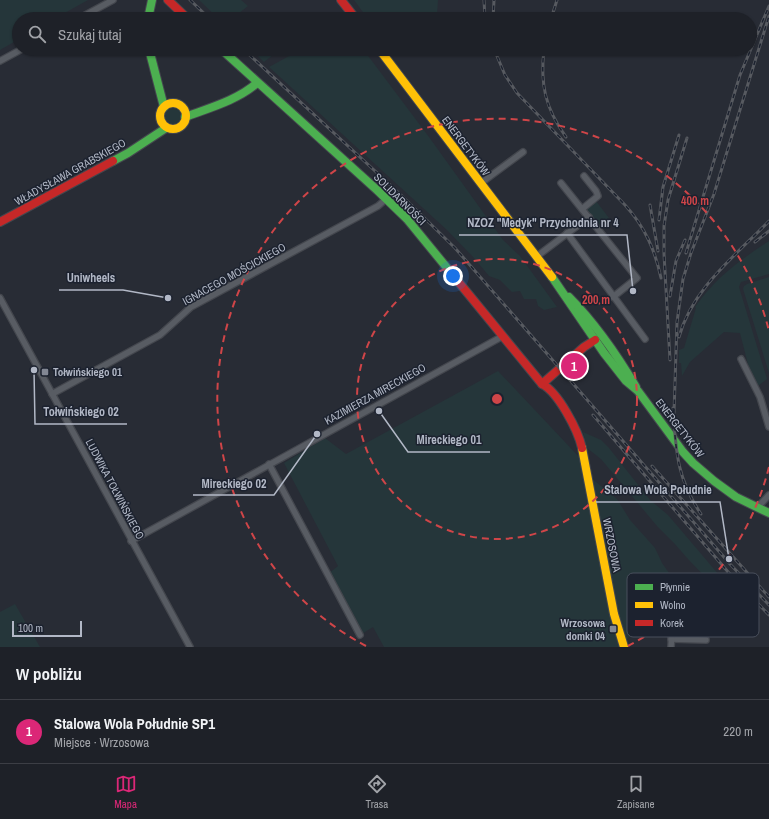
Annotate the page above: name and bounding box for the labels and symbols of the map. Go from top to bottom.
street label: ENERGETYKÓW [439,113,493,179]
street label: WŁADYSŁAWA GRABSKIEGO [12,136,128,208]
street label: SOLIDARNOŚCI [371,170,429,228]
text: 400 m [681,193,709,209]
callout: NZOZ "Medyk" Przychodnia nr 4 [459,211,627,235]
text: NZOZ "Medyk" Przychodnia nr 4 [467,215,619,231]
street label: IGNACEGO MOŚCICKIEGO [180,240,288,308]
callout: Uniwheels [59,266,123,290]
your location [443,266,463,286]
text: Uniwheels [67,270,116,286]
text: 200 m [582,292,610,308]
pin: 1 [561,351,587,381]
street label: KAZIMIERZA MIRECKIEGO [322,360,428,428]
place label: Tołwińskiego 01 [53,365,122,379]
marker: Tołwińskiego 01 [40,367,50,377]
centre of rings [490,392,504,406]
street label: ENERGETYKÓW [653,396,708,461]
callout: Tołwińskiego 02 [35,400,127,424]
text: Tołwińskiego 02 [43,404,119,420]
callout: Mireckiego 01 [408,428,490,452]
text: Mireckiego 01 [416,432,482,448]
street label: LUDWIKA TOŁWIŃSKIEGO [83,436,147,542]
callout: Mireckiego 02 [193,471,274,495]
text: Mireckiego 02 [201,476,267,492]
callout: Stalowa Wola Południe [596,478,720,502]
text: Stalowa Wola Południe [604,482,712,498]
street label: WRZOSOWA [600,517,624,574]
legend [627,573,759,637]
text: Płynnie [660,580,690,594]
text: Wolno [660,598,685,612]
place label: Wrzosowa domki 04 [561,616,605,643]
text: Korek [660,616,684,630]
scale bar [12,619,82,638]
marker: Wrzosowa domki 04 [608,624,618,634]

